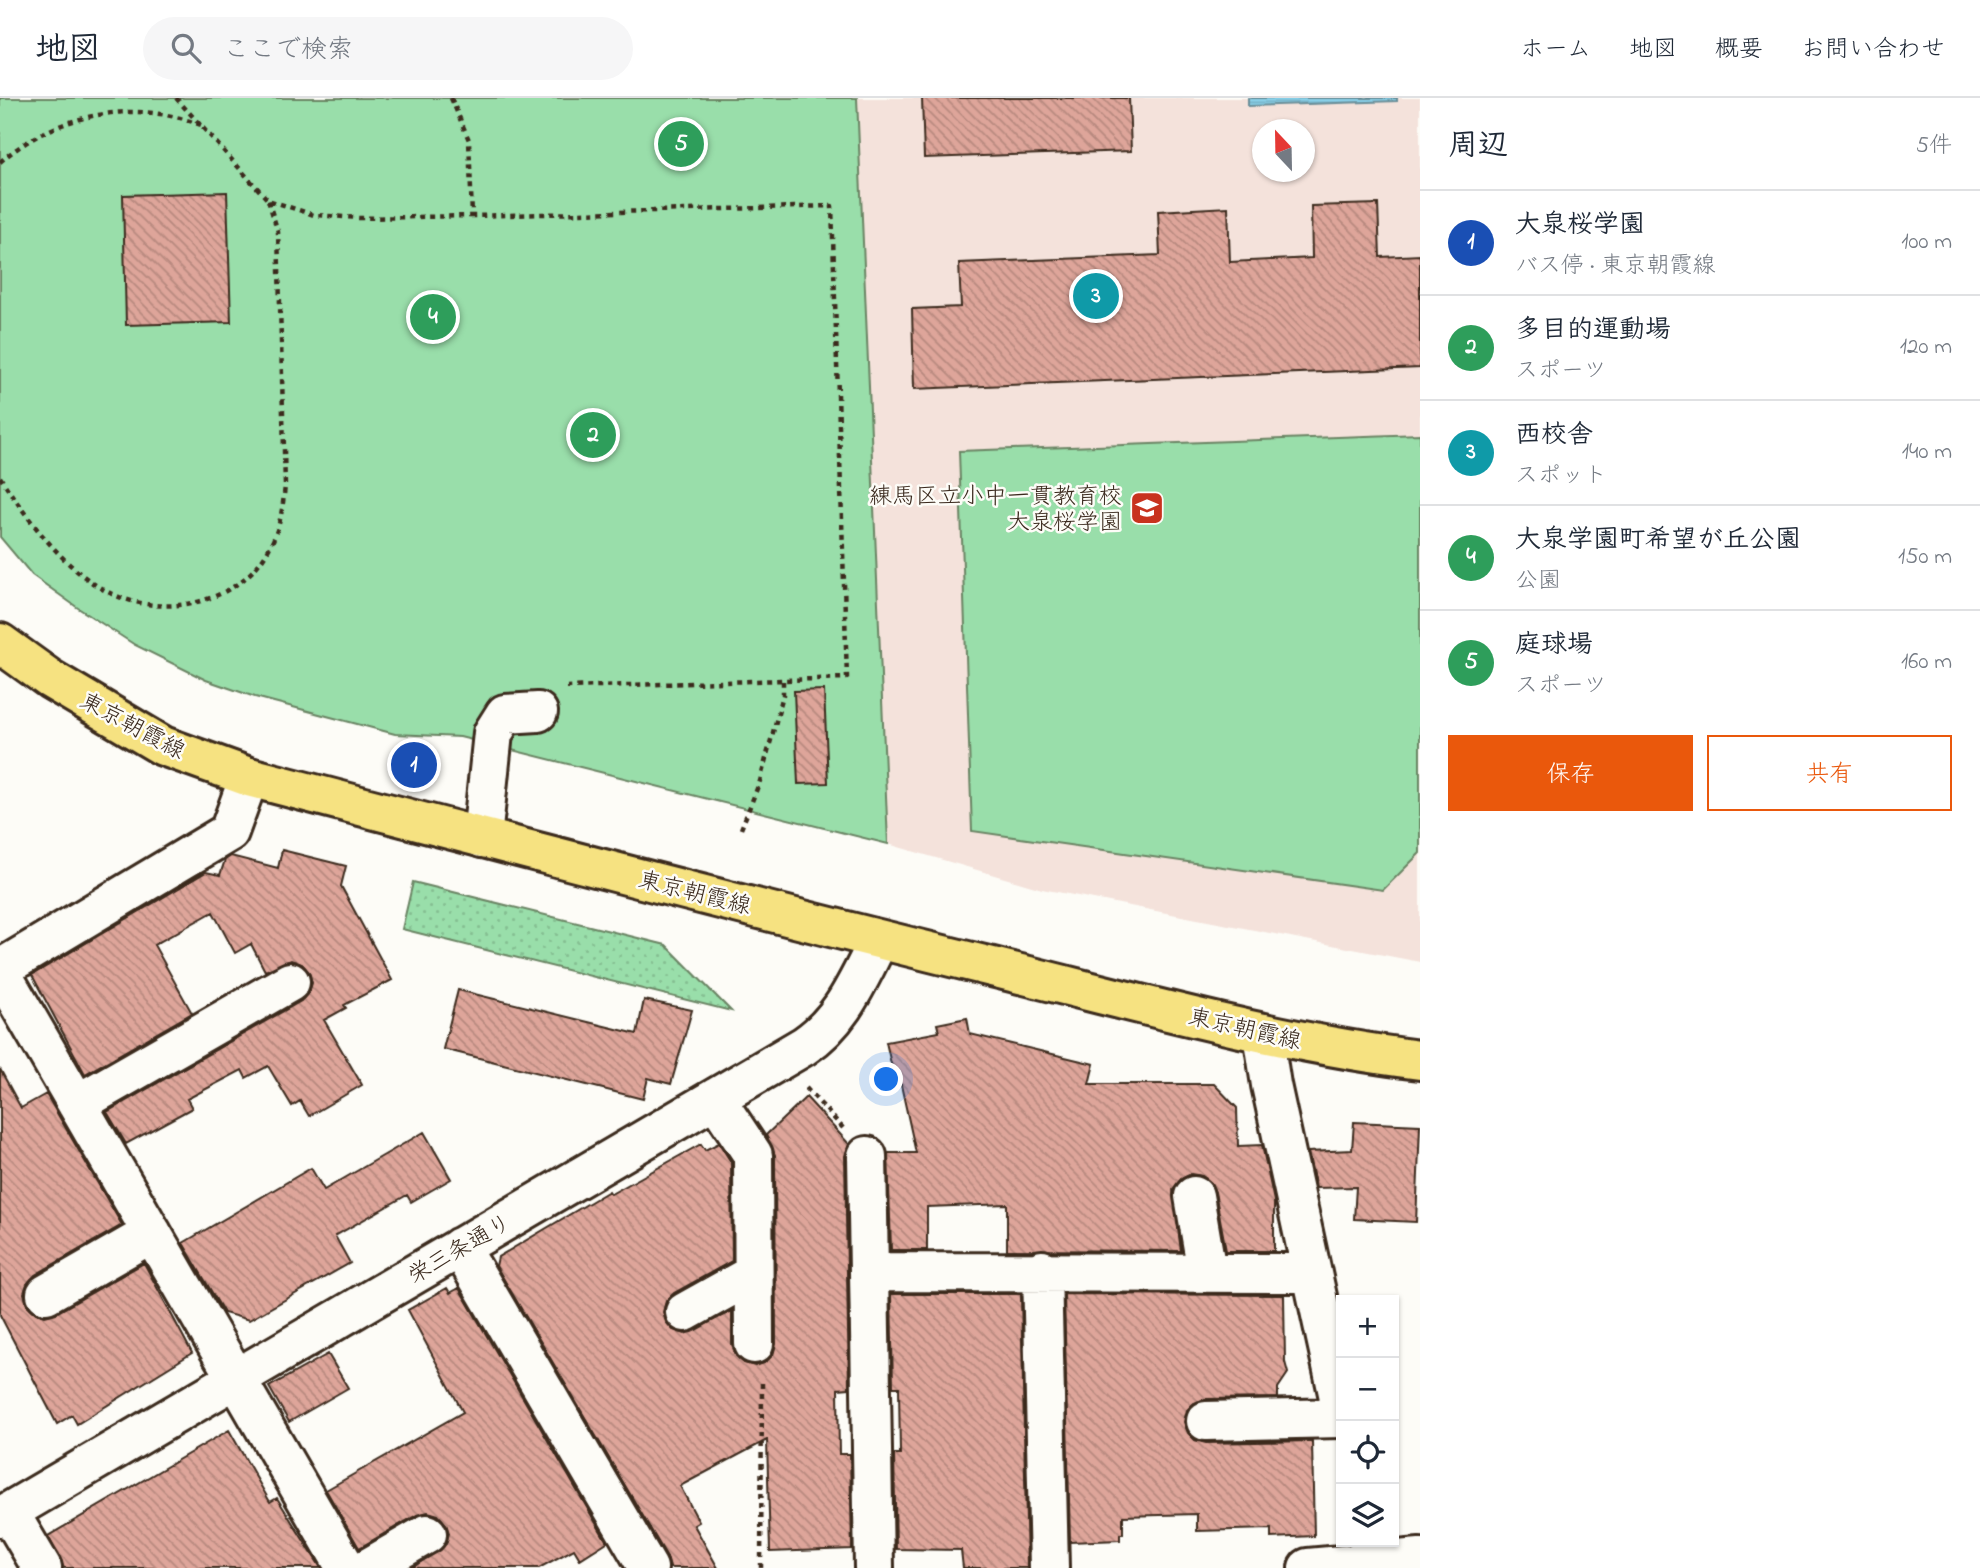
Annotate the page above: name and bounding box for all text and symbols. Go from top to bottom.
search box [143,17,633,80]
text: 地図 [35,27,101,75]
icon: search [167,29,205,67]
text: ここで検索 [223,32,353,70]
text: ホーム [1520,33,1591,68]
text: 地図 [1629,33,1677,68]
text: 概要 [1715,33,1763,68]
text: お問い合わせ [1801,33,1945,68]
pin: 5 [658,118,704,170]
north arrow [1252,119,1315,182]
text: 周辺 [1448,125,1508,169]
text: 5件 [1916,130,1952,163]
text: 大泉桜学園 [1515,207,1645,245]
text: 1 [1467,226,1475,259]
text: 100 m [1901,226,1952,259]
text: バス停 · 東京朝霞線 [1515,250,1715,283]
pin: 3 [1073,270,1119,322]
pin: 4 [410,291,456,343]
text: 多目的運動場 [1515,312,1671,350]
text: 2 [1465,331,1477,364]
text: 120 m [1900,331,1952,364]
text: スポーツ [1515,355,1607,388]
pin: 2 [570,409,616,461]
text: 西校舎 [1515,417,1593,455]
text: 3 [1466,436,1476,469]
text: 140 m [1902,436,1952,469]
text: スポット [1515,460,1607,493]
place label: 練馬区立小中一貫教育校 大泉桜学園 [869,481,1122,540]
school or university icon: 練馬区立小中一貫教育校 大泉桜学園 [1128,489,1166,527]
text: 大泉学園町希望が丘公園 [1515,522,1801,560]
text: 4 [1466,541,1476,574]
text: 150 m [1898,541,1952,574]
text: 公園 [1515,565,1561,598]
text: 庭球場 [1515,627,1593,665]
text: 5 [1464,646,1478,679]
text: 160 m [1901,646,1952,679]
text: スポーツ [1515,670,1607,703]
street label: 東京朝霞線 [73,686,190,769]
button: 保存 [1448,735,1693,811]
button: 共有 [1707,735,1952,811]
pin: 1 [391,739,437,791]
street label: 東京朝霞線 [635,865,754,924]
street label: 東京朝霞線 [1185,1001,1304,1059]
your location [869,1062,903,1096]
street label: 栄三条通り [402,1207,518,1293]
map controls [1336,1295,1399,1547]
button: + [1336,1295,1399,1358]
button: − [1336,1358,1399,1421]
button: locate [1336,1421,1399,1484]
button: layers [1336,1484,1399,1547]

